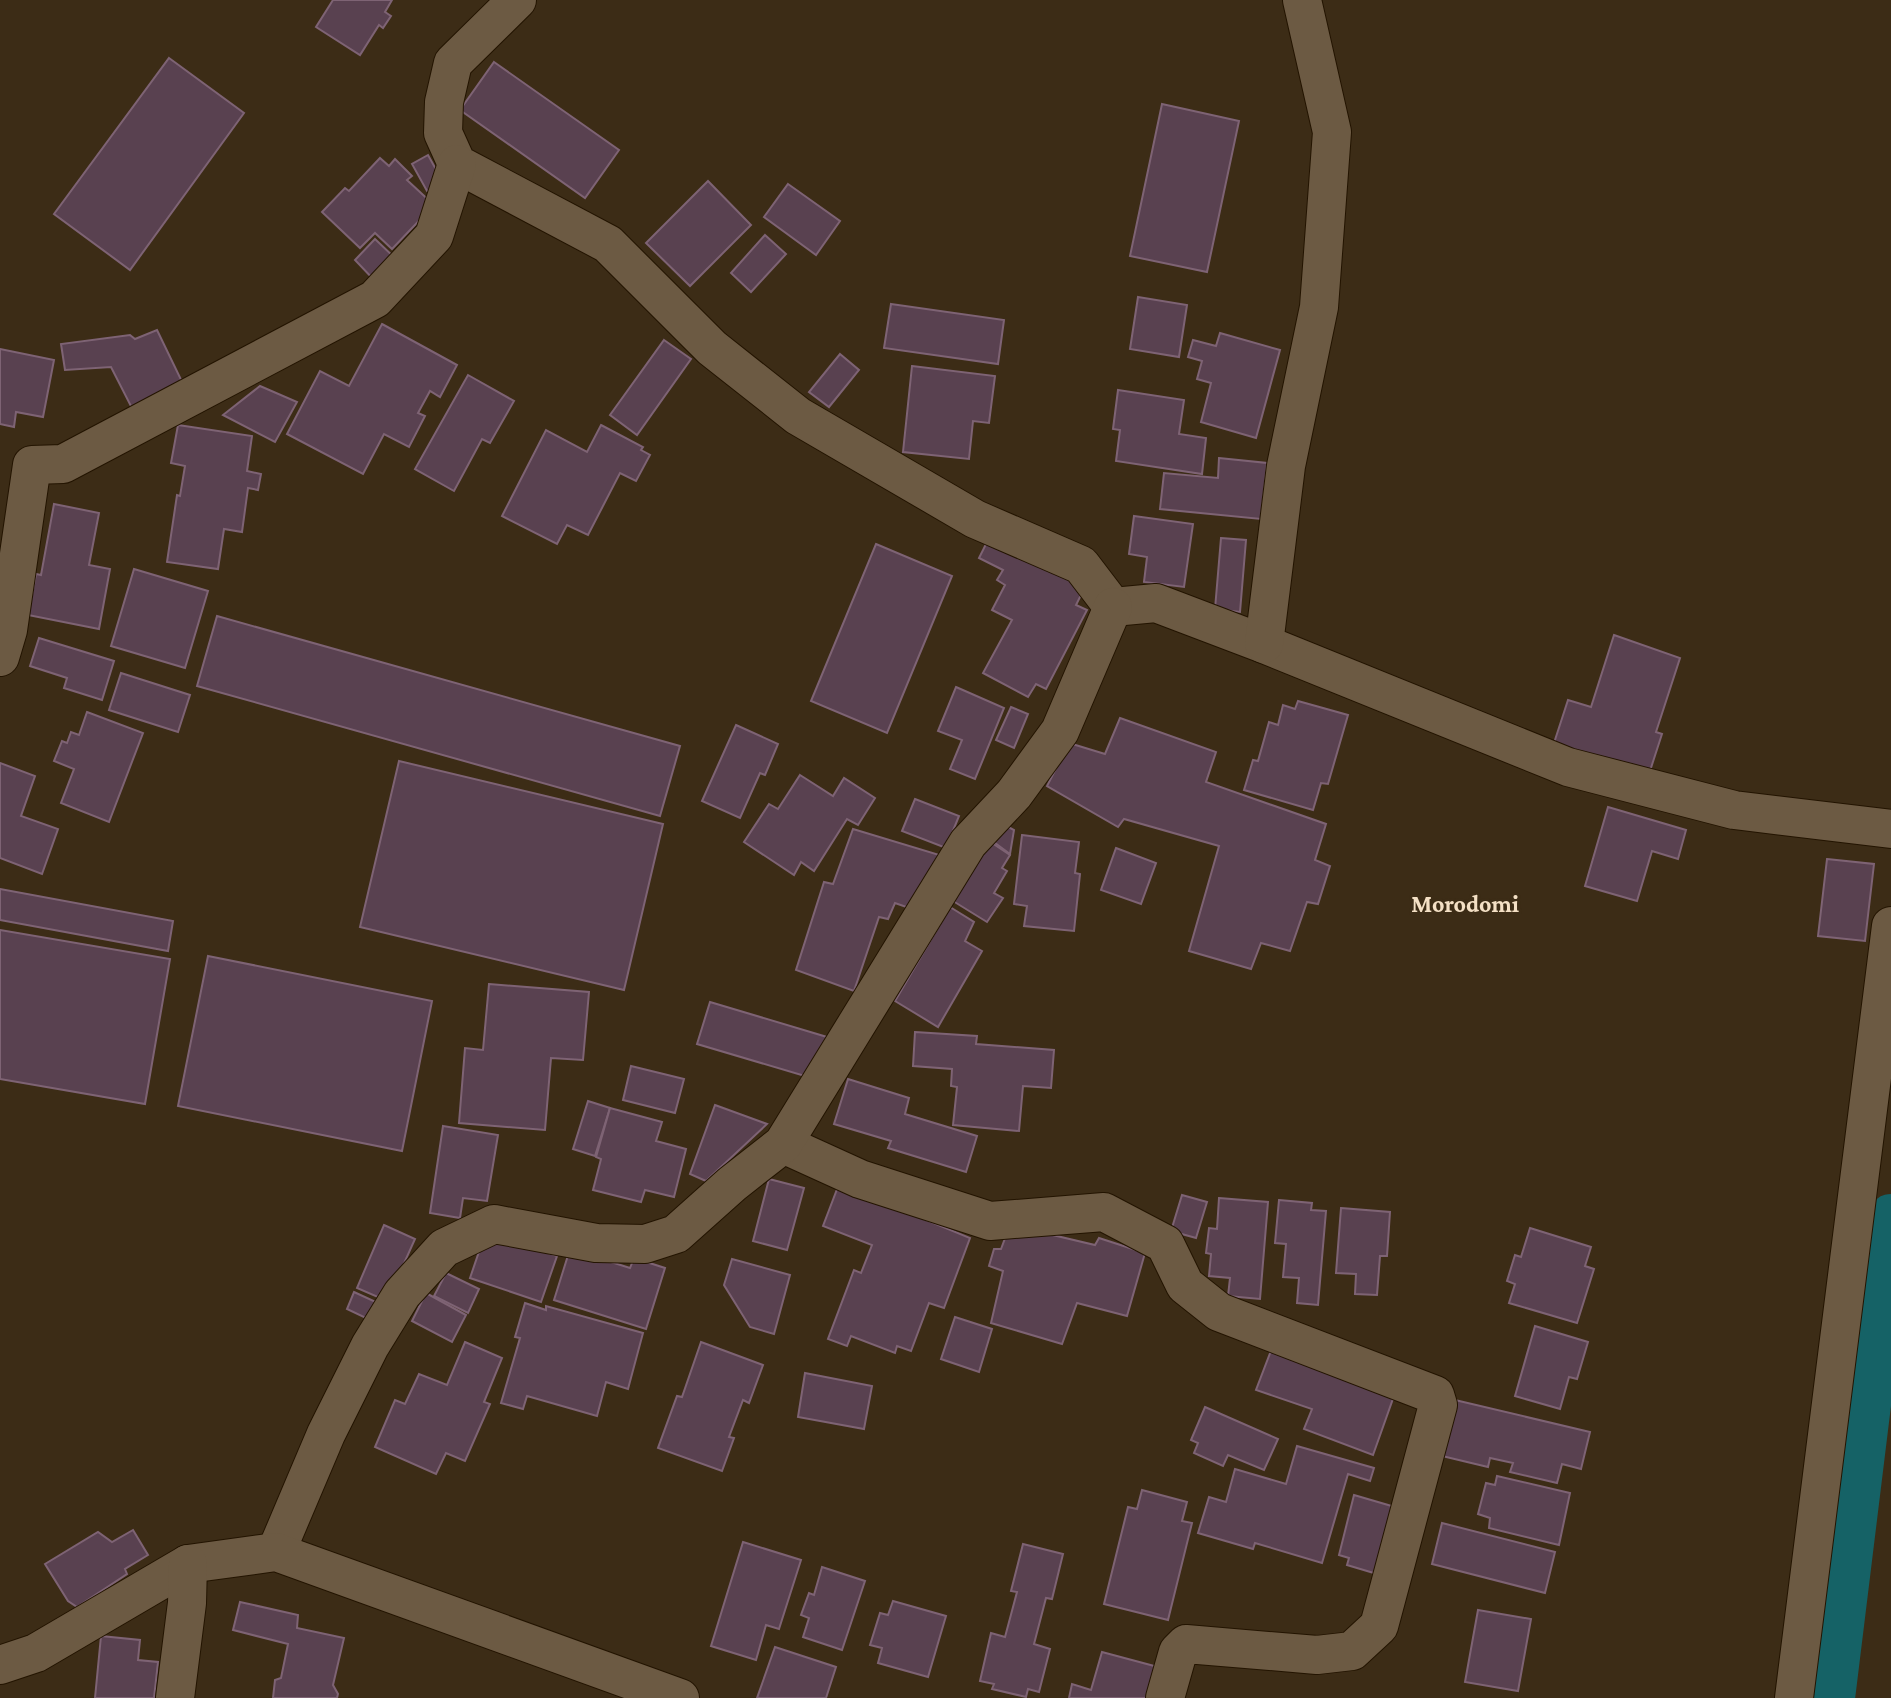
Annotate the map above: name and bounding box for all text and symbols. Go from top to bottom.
district label: Morodomi [1411,890,1519,917]

